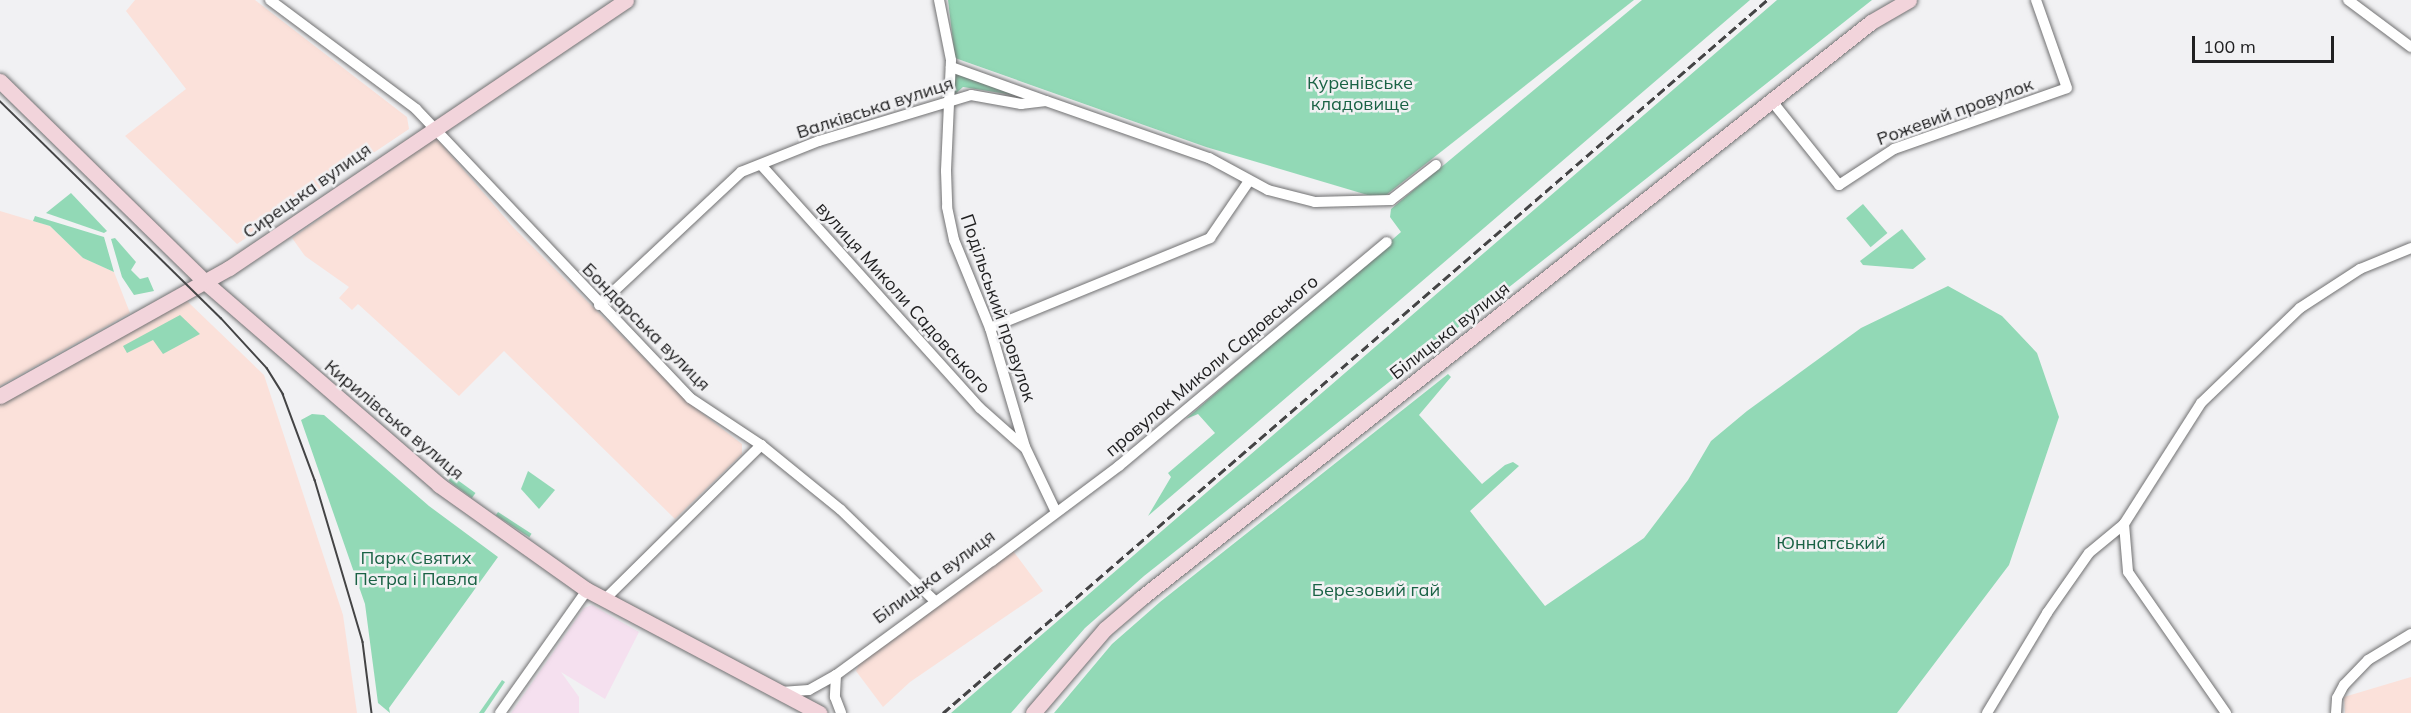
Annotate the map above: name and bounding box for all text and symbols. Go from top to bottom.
scale bar [2195,24,2338,62]
text: 100 m [2203,35,2256,58]
street label: Валківська вулиця [794,72,956,144]
park label: Куренівське кладовище [1307,73,1413,116]
street label: Рожевий провулок [1874,74,2036,150]
street label: Сирецька вулиця [239,139,375,243]
street label: вулиця Миколи Садовського [811,198,995,398]
street label: Подільський провулок [956,211,1040,405]
street label: Бондарська вулиця [578,259,714,395]
street label: провулок Миколи Садовського [1101,271,1323,461]
street label: Білицька вулиця [1386,278,1514,384]
street label: Кирилівська вулиця [320,355,468,485]
street label: Білицька вулиця [869,525,999,629]
park label: Юннатський [1776,532,1886,554]
park label: Парк Святих Петра і Павла [354,548,478,590]
park label: Березовий гай [1312,579,1440,601]

